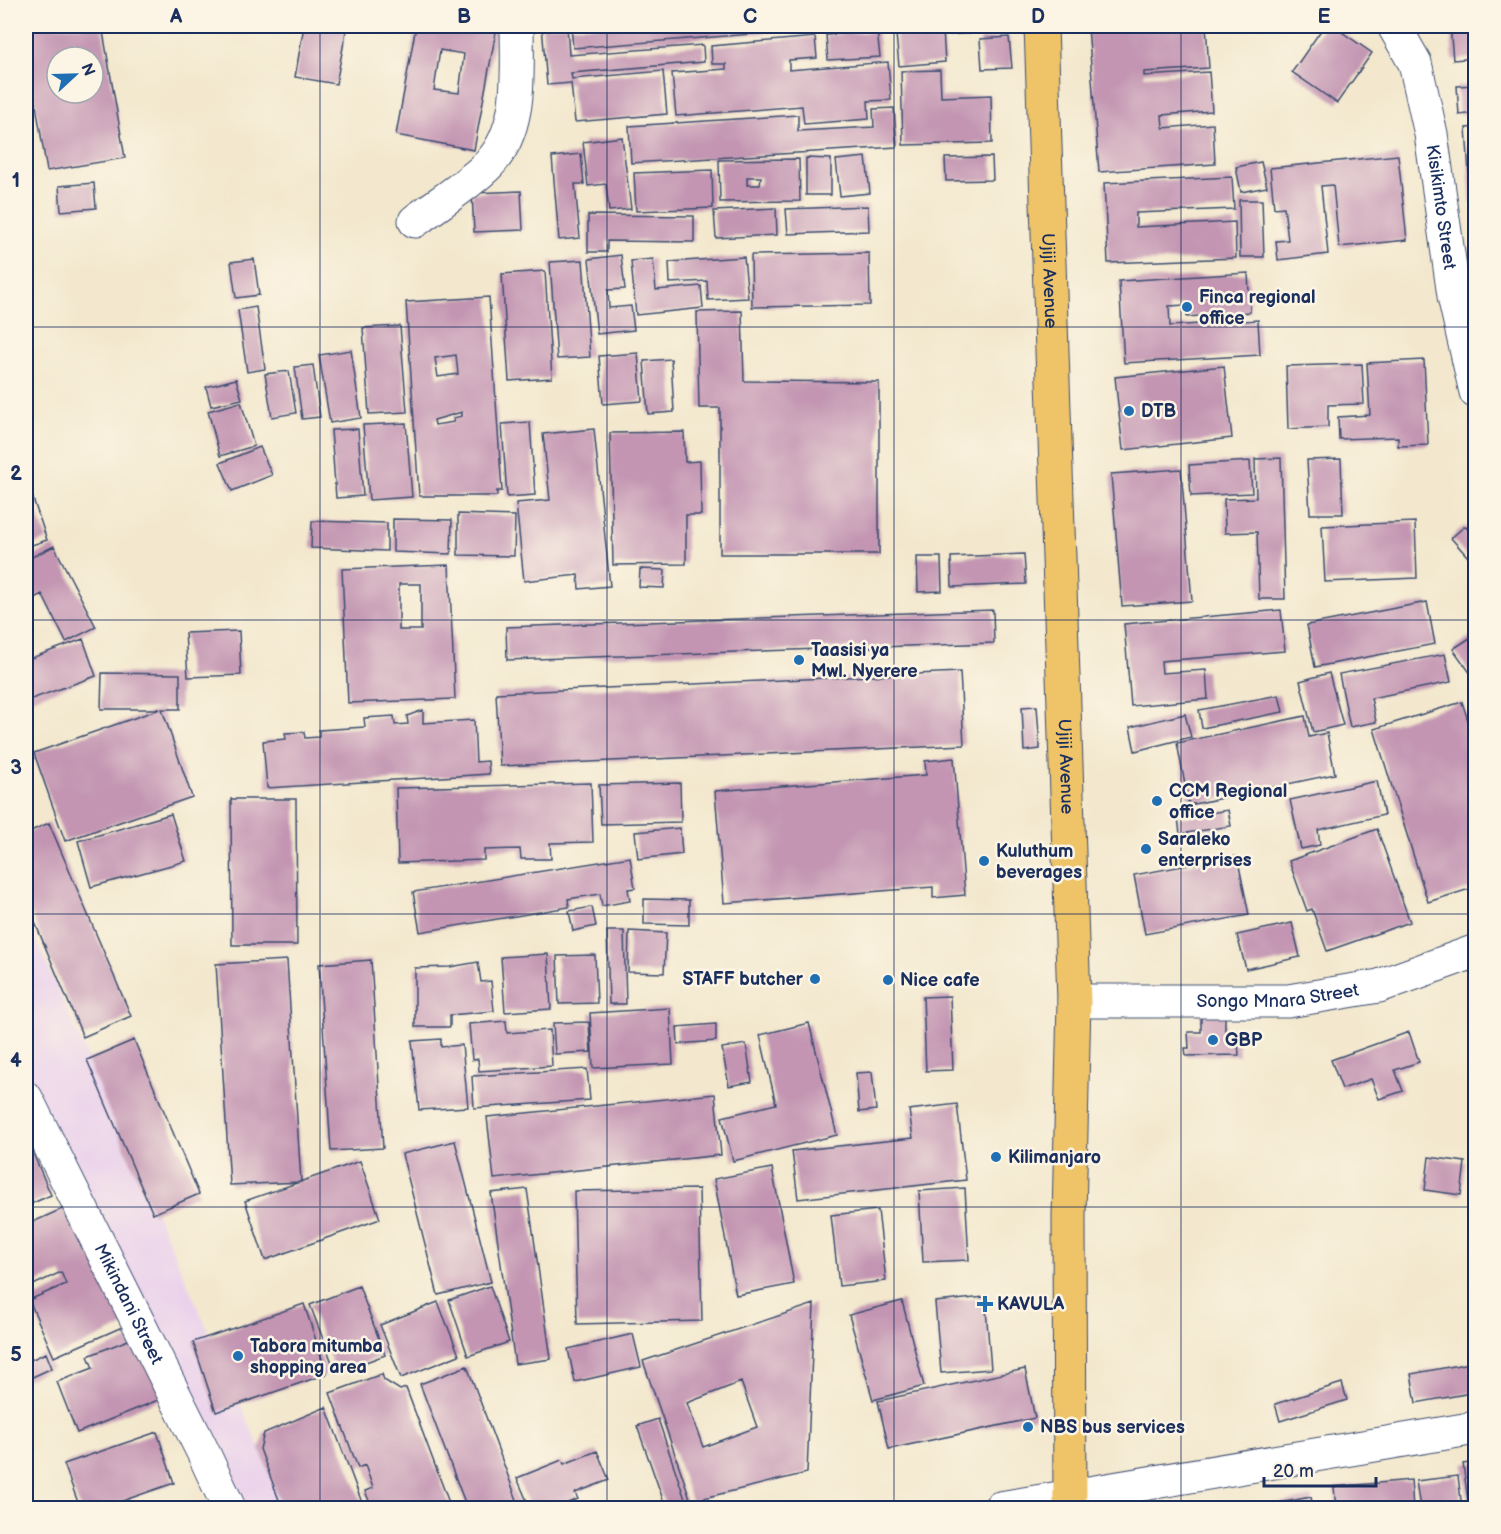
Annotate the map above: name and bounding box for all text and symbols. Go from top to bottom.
text: A [169,5,183,29]
text: B [457,5,471,29]
text: C [743,5,757,29]
text: D [1031,5,1045,29]
text: E [1318,5,1331,29]
north arrow [45,45,105,105]
text: N [76,61,99,79]
street label: Kisikimto Street [1422,143,1460,271]
text: 1 [12,169,20,193]
street label: Ujiji Avenue [1037,233,1061,329]
place label: Finca regional office [1199,287,1316,329]
marker: Finca regional office [1180,300,1194,314]
place label: DTB [1141,401,1176,422]
marker: DTB [1122,404,1136,418]
text: 2 [10,462,22,486]
place label: Taasisi ya Mwl. Nyerere [811,640,918,682]
marker: Taasisi ya Mwl. Nyerere [792,653,806,667]
street label: Ujiji Avenue [1053,718,1078,815]
text: 3 [10,756,22,780]
place label: CCM Regional office [1169,781,1287,823]
marker: CCM Regional office [1150,794,1164,808]
place label: Saraleko enterprises [1158,829,1252,871]
place label: Kuluthum beverages [996,841,1082,883]
marker: Saraleko enterprises [1139,842,1153,856]
marker: Kuluthum beverages [977,854,991,868]
place label: STAFF butcher [682,969,804,990]
place label: Nice cafe [900,970,980,991]
marker: STAFF butcher [808,972,822,986]
marker: Nice cafe [881,973,895,987]
street label: Songo Mnara Street [1196,979,1361,1012]
place label: GBP [1225,1030,1263,1051]
marker: GBP [1206,1033,1220,1047]
text: 4 [10,1049,22,1073]
place label: Kilimanjaro [1008,1147,1101,1168]
marker: Kilimanjaro [989,1150,1003,1164]
street label: Mikindani Street [90,1240,167,1368]
place label: KAVULA [997,1294,1065,1315]
marker: KAVULA [978,1297,992,1311]
place label: Tabora mitumba shopping area [250,1336,383,1378]
text: 5 [10,1343,22,1367]
marker: Tabora mitumba shopping area [231,1349,245,1363]
place label: NBS bus services [1040,1417,1185,1438]
marker: NBS bus services [1021,1420,1035,1434]
scale bar [1264,1450,1376,1488]
text: 20 m [1273,1461,1314,1482]

